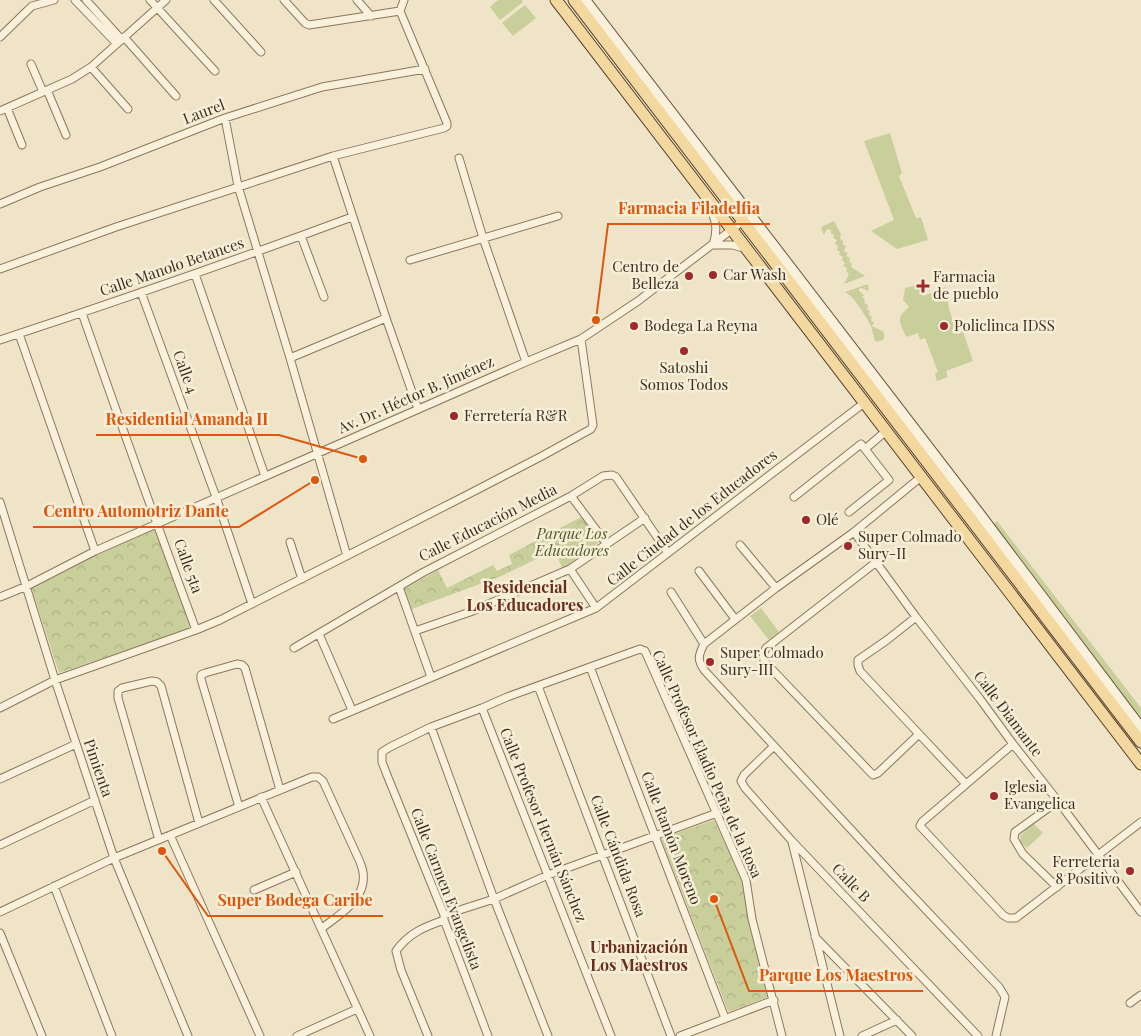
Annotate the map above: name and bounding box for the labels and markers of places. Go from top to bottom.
callout: Farmacia Filadelfia [608,193,770,224]
place label: Centro de Belleza [612,256,680,293]
place label: Car Wash [723,264,786,284]
place label: Farmacia de pueblo [933,266,999,303]
marker: Car Wash [707,269,719,281]
marker: Centro de Belleza [683,270,695,282]
marker: Farmacia de pueblo [917,280,929,292]
place label: Bodega La Reyna [644,315,758,335]
place label: Policlinca IDSS [954,315,1055,335]
marker: Bodega La Reyna [628,320,640,332]
marker: Policlinca IDSS [938,320,950,332]
marker: Satoshi Somos Todos [678,345,690,357]
place label: Satoshi Somos Todos [640,357,728,394]
callout: Residential Amanda II [96,404,279,435]
place label: Ferretería R&R [464,405,568,425]
marker: Ferretería R&R [448,410,460,422]
callout: Centro Automotriz Dante [33,496,239,527]
place label: Olé [816,509,839,529]
marker: Olé [800,514,812,526]
place label: Super Colmado Sury-II [858,526,962,563]
marker: Super Colmado Sury-II [842,540,854,552]
place label: Super Colmado Sury-III [720,642,824,679]
marker: Super Colmado Sury-III [704,656,716,668]
place label: Iglesia Evangelica [1004,776,1076,813]
marker: Iglesia Evangelica [988,790,1000,802]
place label: Ferreteria 8 Positivo [1052,851,1121,888]
marker: Ferreteria 8 Positivo [1124,865,1136,877]
callout: Super Bodega Caribe [208,885,383,916]
callout: Parque Los Maestros [749,960,923,991]

